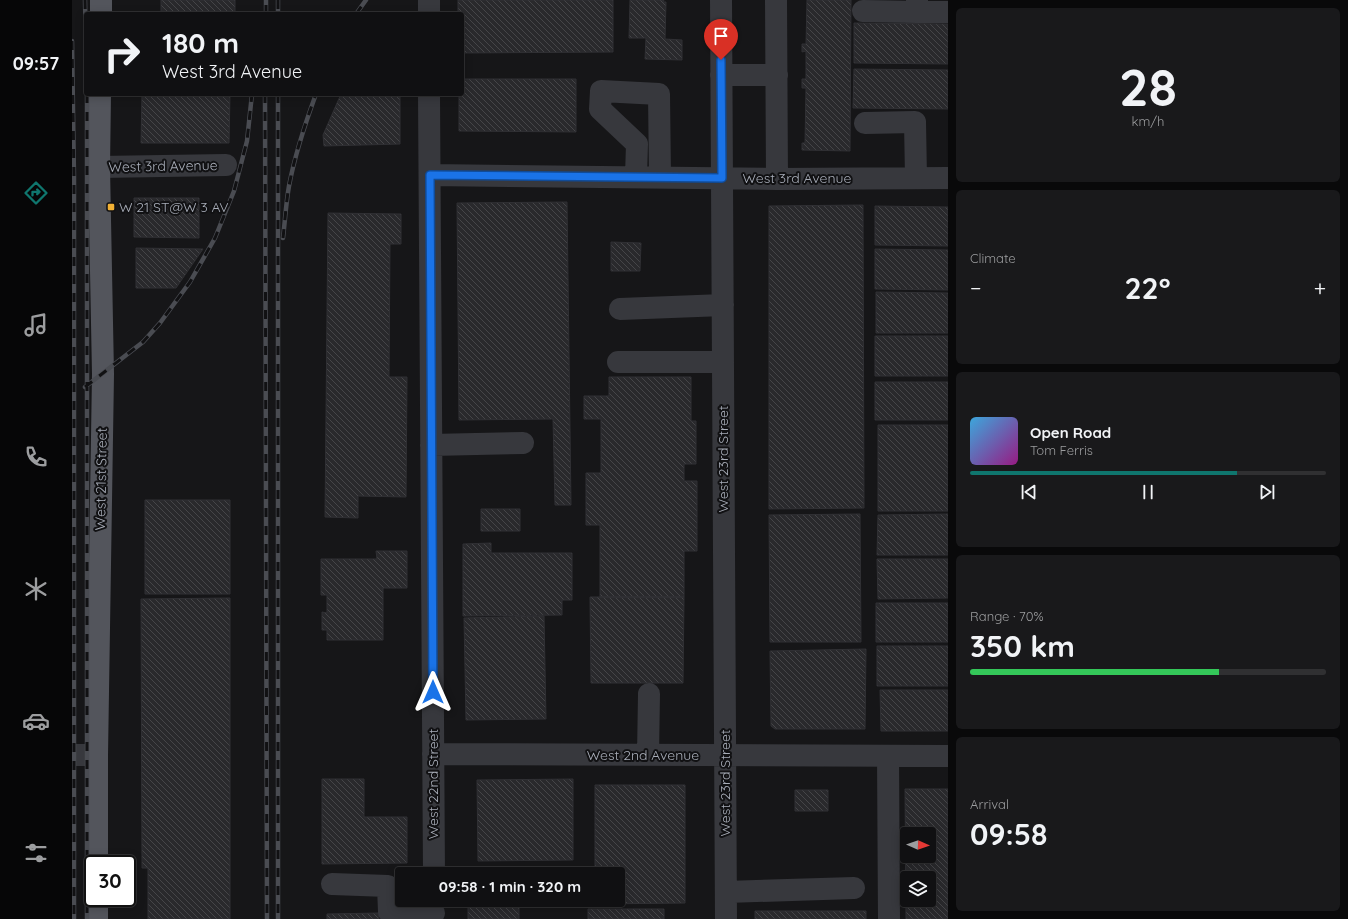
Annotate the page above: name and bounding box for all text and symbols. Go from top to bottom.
pin [704,19,738,60]
text: 180 m [162,25,239,60]
icon: arrive [710,25,732,47]
icon: right [96,28,148,80]
text: 09:57 [13,52,59,75]
text: 28 [1119,54,1177,119]
text: West 3rd Avenue [162,60,302,83]
text: km/h [1132,113,1164,129]
street label: West 3rd Avenue [108,156,218,176]
street label: West 3rd Avenue [743,169,852,187]
icon: directions [22,179,50,207]
place label: W 21 ST@W 3 AV [119,198,229,216]
marker: W 21 ST@W 3 AV [106,202,116,212]
text: Climate [970,250,1016,266]
text: 22° [1125,269,1170,307]
text: − [970,274,981,302]
text: + [1314,274,1326,302]
icon: music [22,311,50,339]
street label: West 23rd Street [714,405,732,513]
text: Open Road [1030,423,1111,442]
street label: West 21st Street [91,427,111,531]
text: Tom Ferris [1030,442,1093,458]
icon: phone [22,443,50,471]
icon: previous [1018,481,1040,503]
icon: pause [1137,481,1159,503]
icon: next [1256,481,1278,503]
icon: climate [22,575,50,603]
text: Range · 70% [970,608,1043,624]
text: 350 km [970,627,1075,665]
position arrow [412,671,454,713]
icon: car [22,707,50,735]
street label: West 22nd Street [424,728,442,839]
street label: West 23rd Street [716,729,734,837]
street label: West 2nd Avenue [587,746,699,764]
text: Arrival [970,796,1009,812]
text: 09:58 [970,815,1047,853]
north arrow [900,827,936,863]
map controls [900,827,936,907]
icon: filters [22,839,50,867]
speed limit sign: 30 [84,855,136,907]
button: layers [900,871,936,907]
text: 09:58 · 1 min · 320 m [439,877,581,896]

